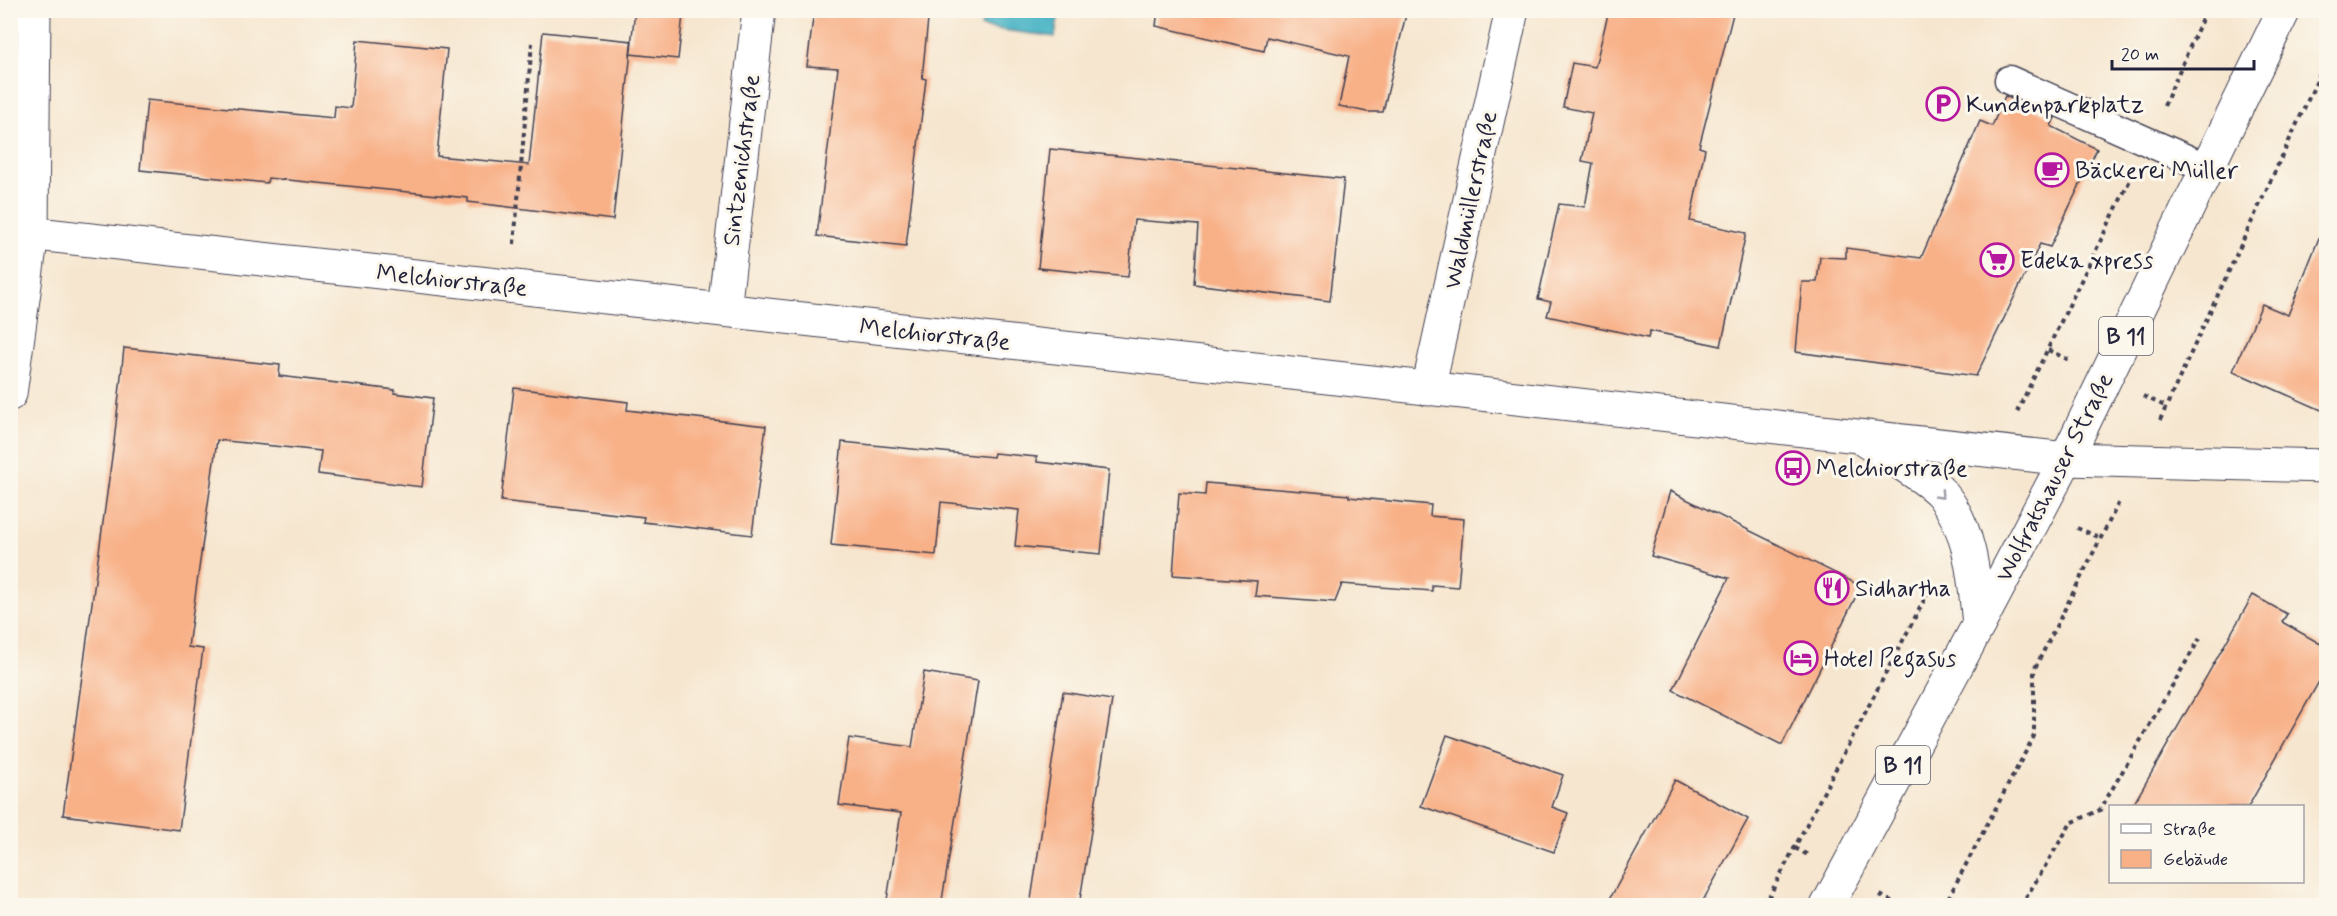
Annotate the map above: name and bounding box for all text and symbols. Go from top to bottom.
scale bar [2112,33,2254,71]
text: 20 m [2121,43,2159,67]
street label: Sintzenichstraße [717,72,768,248]
parking icon: Kundenparkplatz [1925,86,1961,122]
place label: Kundenparkplatz [1966,90,2144,121]
street label: Waldmüllerstraße [1437,108,1506,292]
cafe icon: Bäckerei Müller [2034,152,2070,188]
place label: Bäckerei Müller [2075,156,2239,187]
supermarket icon: Edeka xpress [1979,242,2015,278]
place label: Edeka xpress [2020,246,2154,277]
street label: Melchiorstraße [375,258,529,305]
street label: Melchiorstraße [858,312,1012,359]
road number: B 11 [2099,317,2153,355]
street label: Wolfratshauser Straße [1989,368,2122,587]
bus stop icon: Melchiorstraße [1775,450,1811,486]
place label: Melchiorstraße [1816,454,1968,485]
one-way arrow [1933,488,1944,498]
restaurant icon: Sidhartha [1814,570,1850,606]
place label: Sidhartha [1855,574,1951,605]
hotel icon: Hotel Pegasus [1783,640,1819,676]
place label: Hotel Pegasus [1824,644,1957,678]
road number: B 11 [1876,746,1930,784]
legend [2109,805,2304,883]
text: Straße [2163,818,2216,842]
text: Gebäude [2163,848,2228,872]

